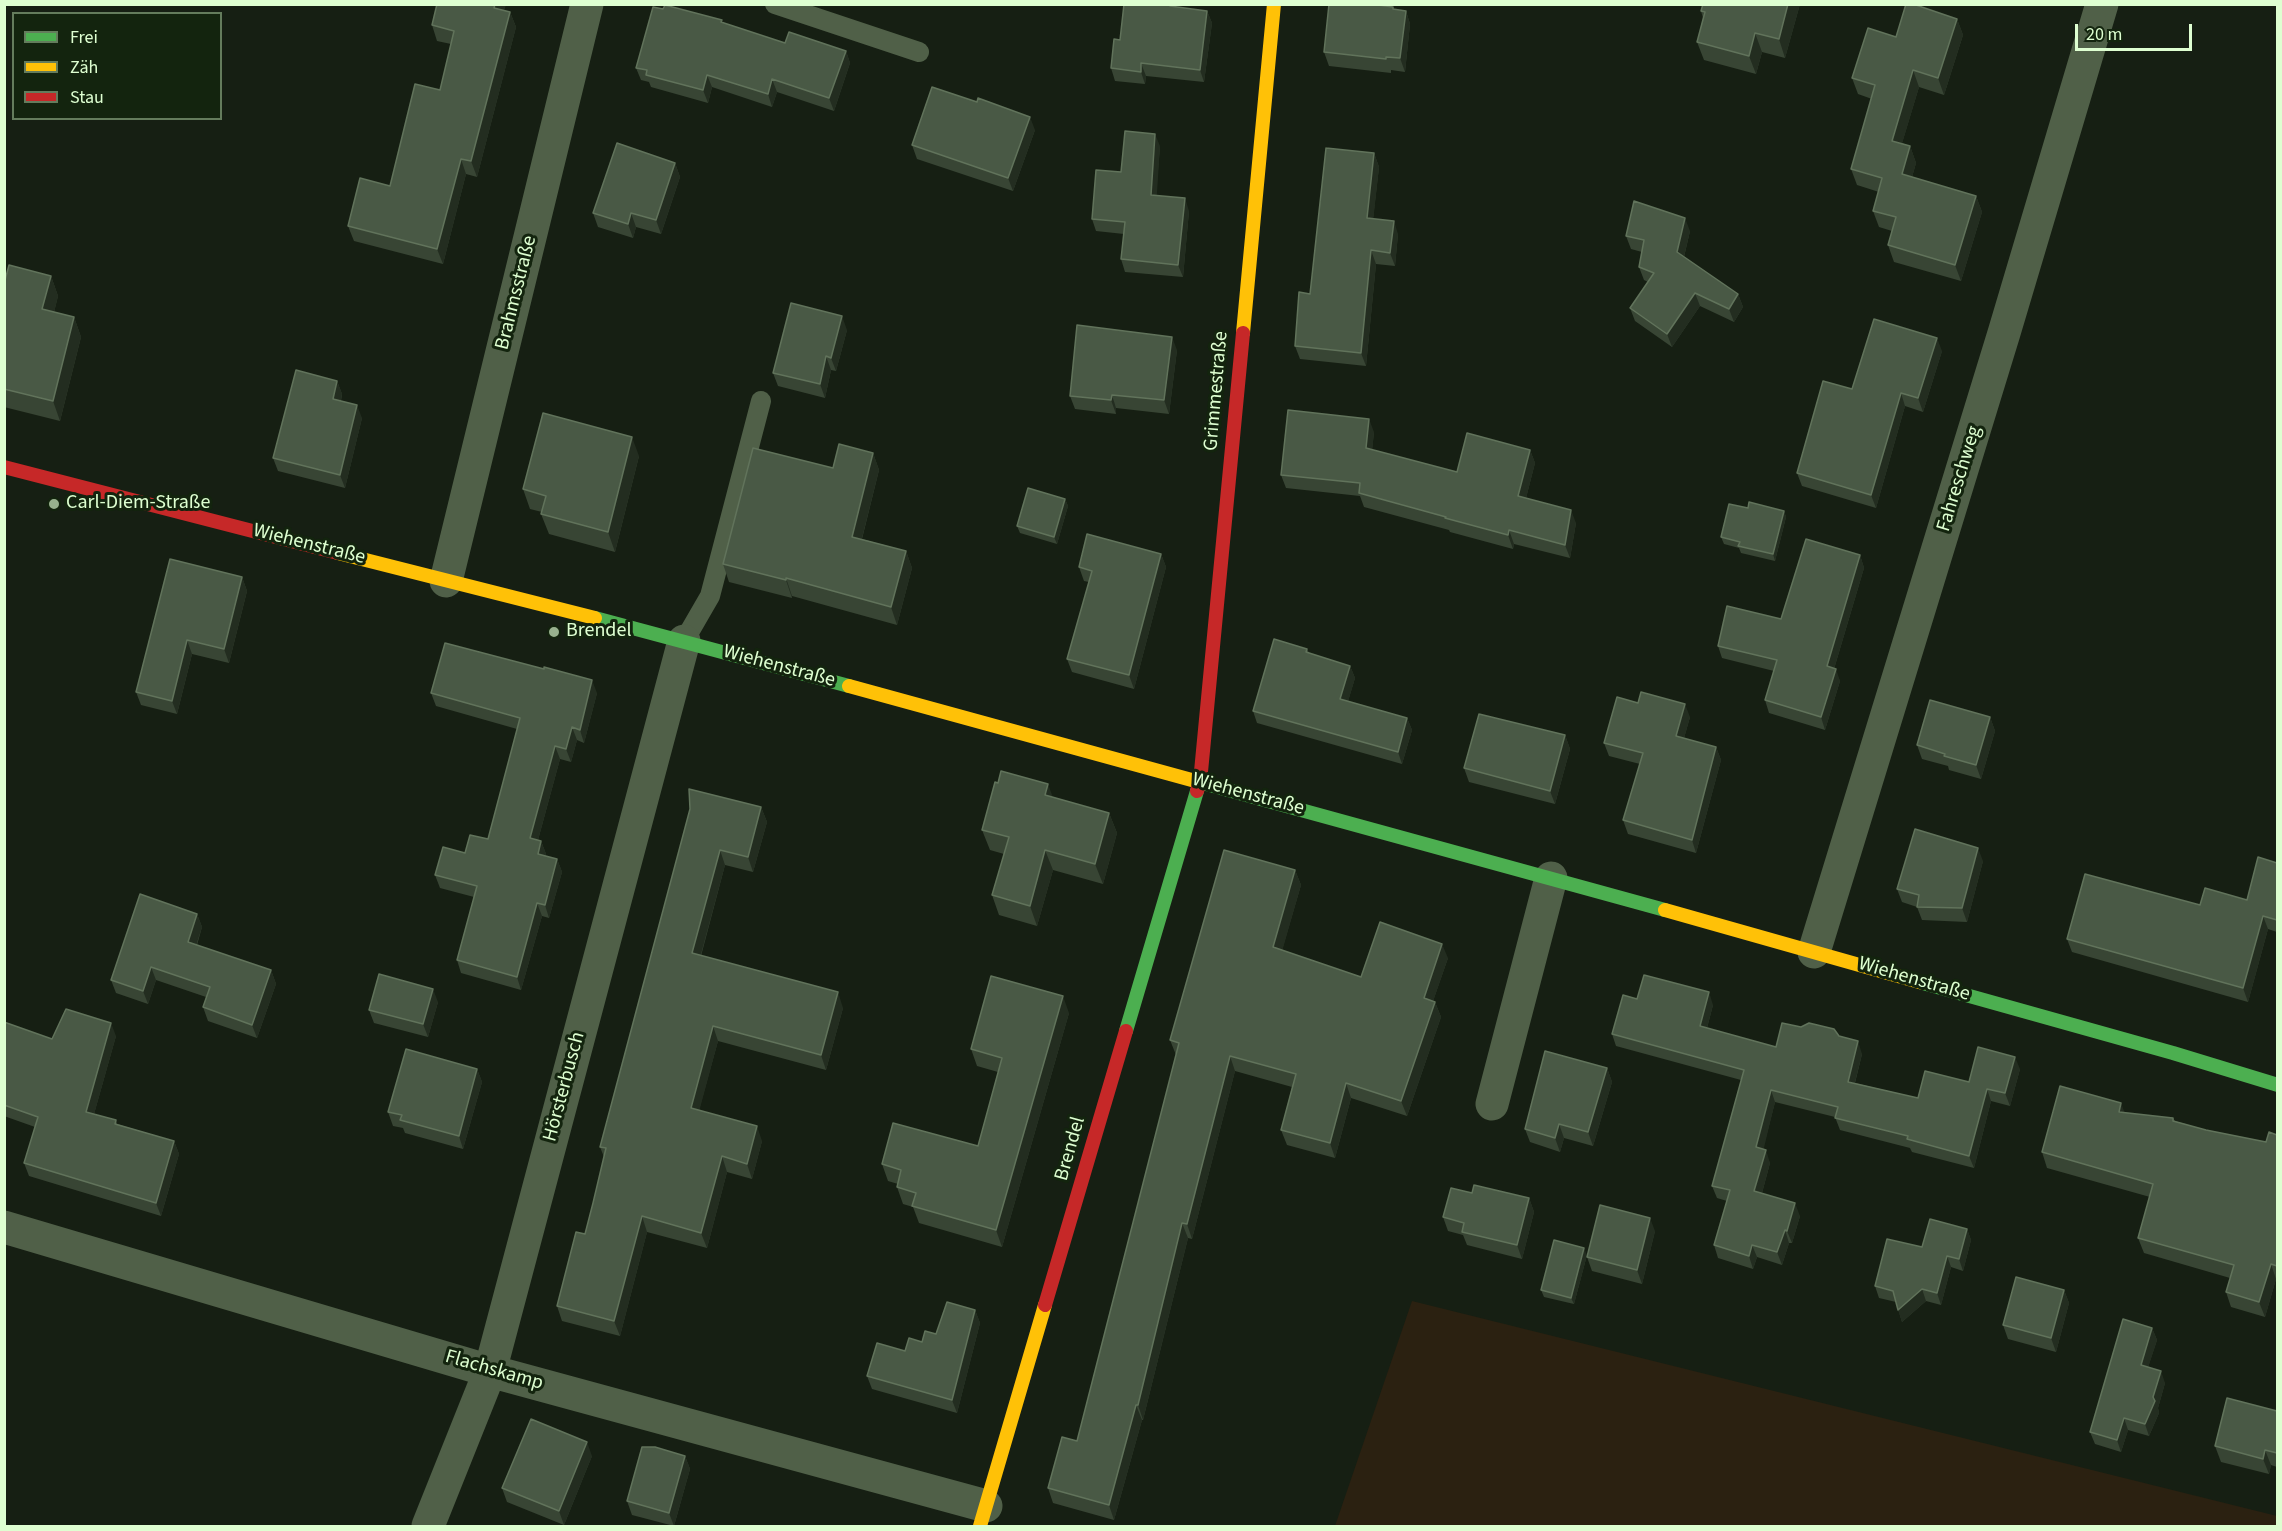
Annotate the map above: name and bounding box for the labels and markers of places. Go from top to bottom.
place label: Carl-Diem-Straße [66,492,210,516]
marker: Carl-Diem-Straße [47,497,61,511]
place label: Brendel [566,620,631,644]
marker: Brendel [547,625,561,639]

